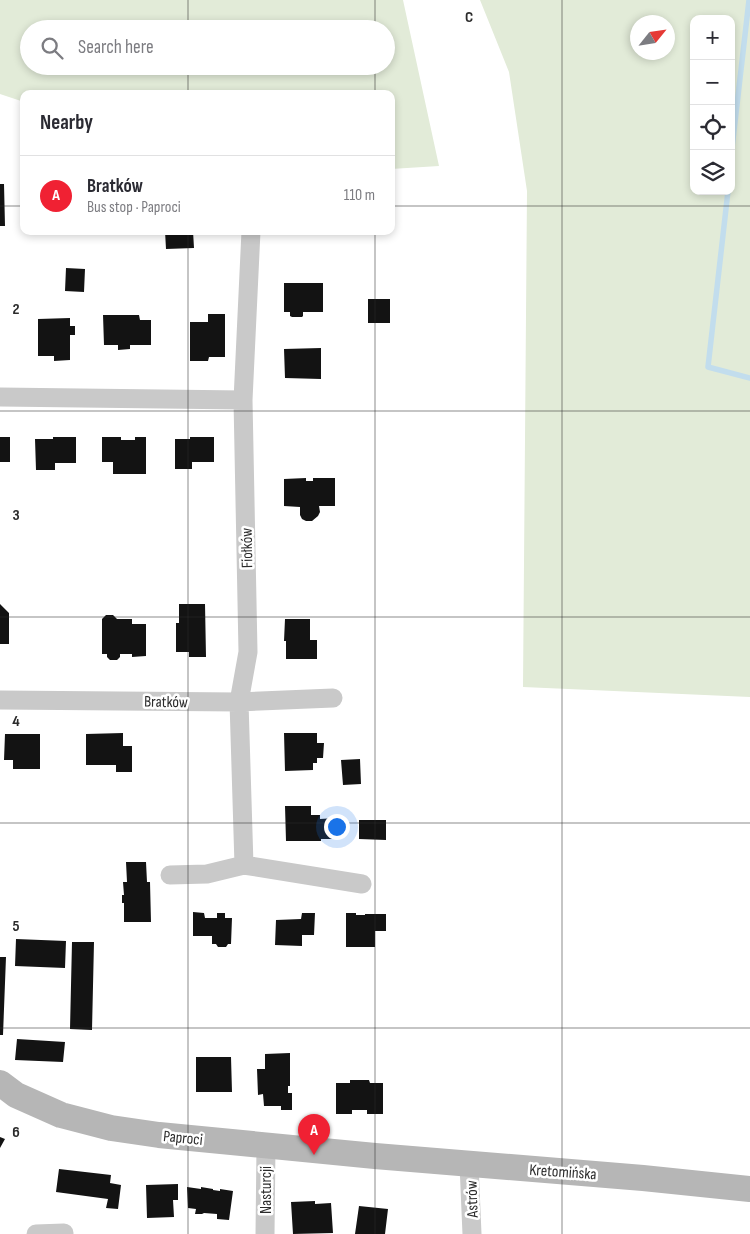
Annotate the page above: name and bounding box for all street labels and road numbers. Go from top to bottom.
street label: Fiołków [238,528,257,568]
street label: Bratków [144,693,188,712]
street label: Paproci [162,1127,204,1150]
street label: Kretomińska [529,1161,597,1184]
street label: Nasturcji [257,1166,276,1214]
street label: Astrów [462,1180,483,1219]

